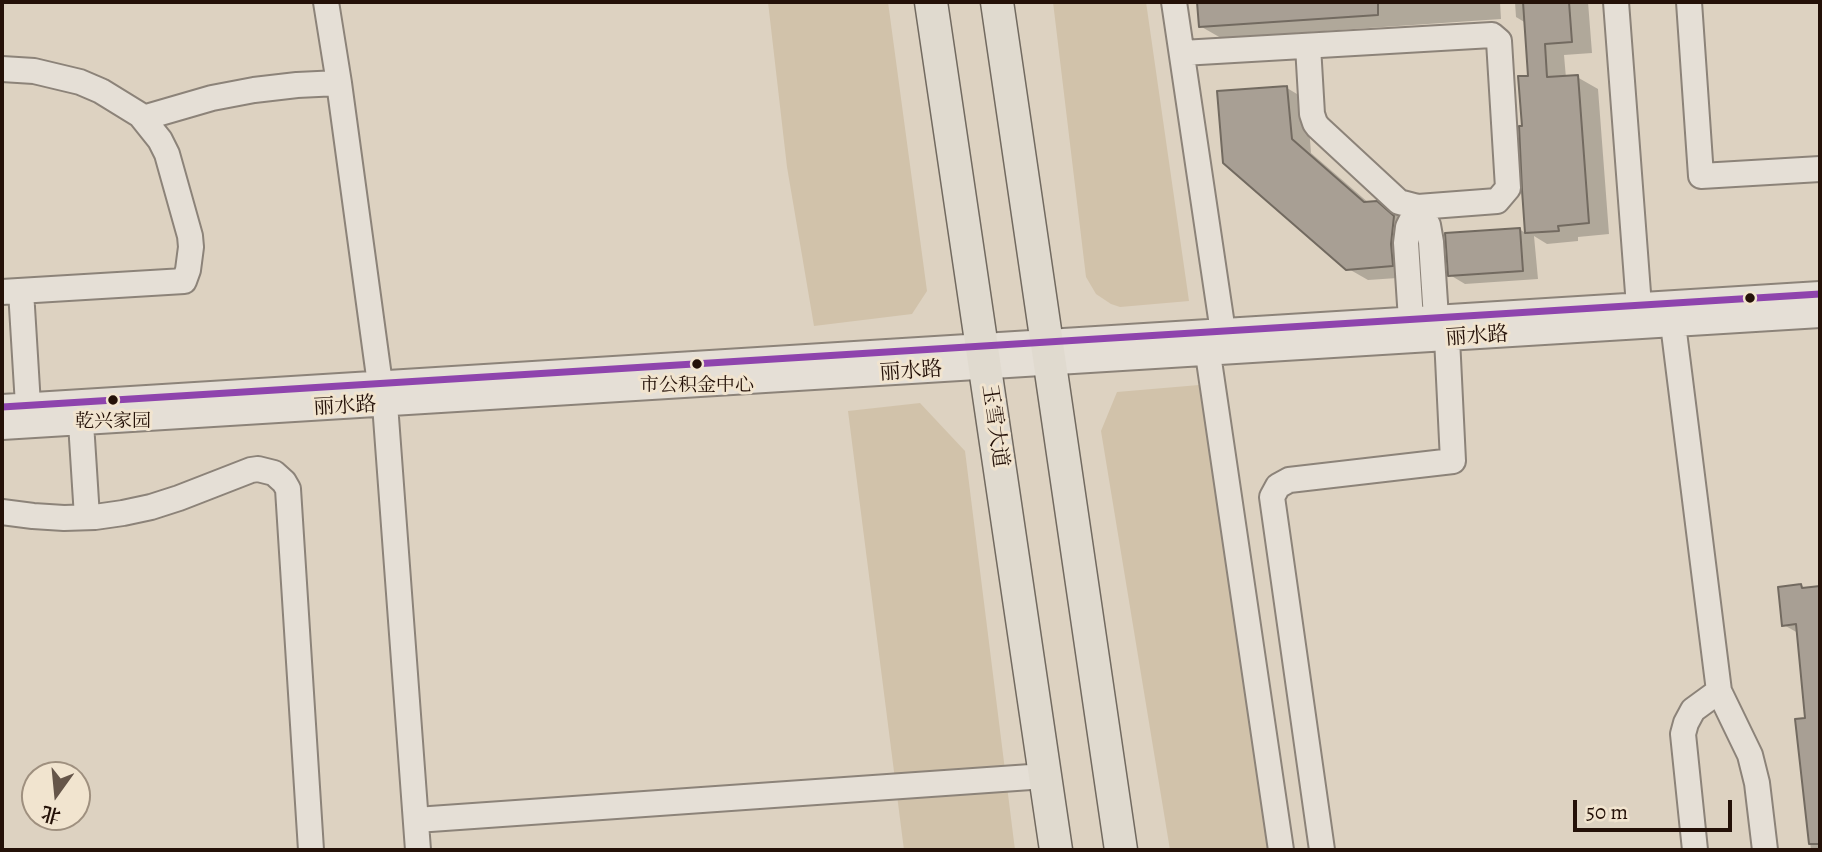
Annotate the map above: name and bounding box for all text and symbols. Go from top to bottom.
unlabelled marker [1743,291,1757,305]
street label: 丽水路 [1445,322,1509,352]
marker: 市公积金中心 [690,357,704,371]
street label: 丽水路 [879,357,943,387]
place label: 市公积金中心 [640,375,754,397]
street label: 玉雪大道 [976,383,1012,469]
marker: 乾兴家园 [106,393,120,407]
street label: 丽水路 [313,393,377,421]
place label: 乾兴家园 [75,411,151,433]
north arrow [21,761,91,831]
scale bar [1577,786,1736,830]
text: 50 m [1586,798,1628,826]
text: 北 [39,799,64,829]

